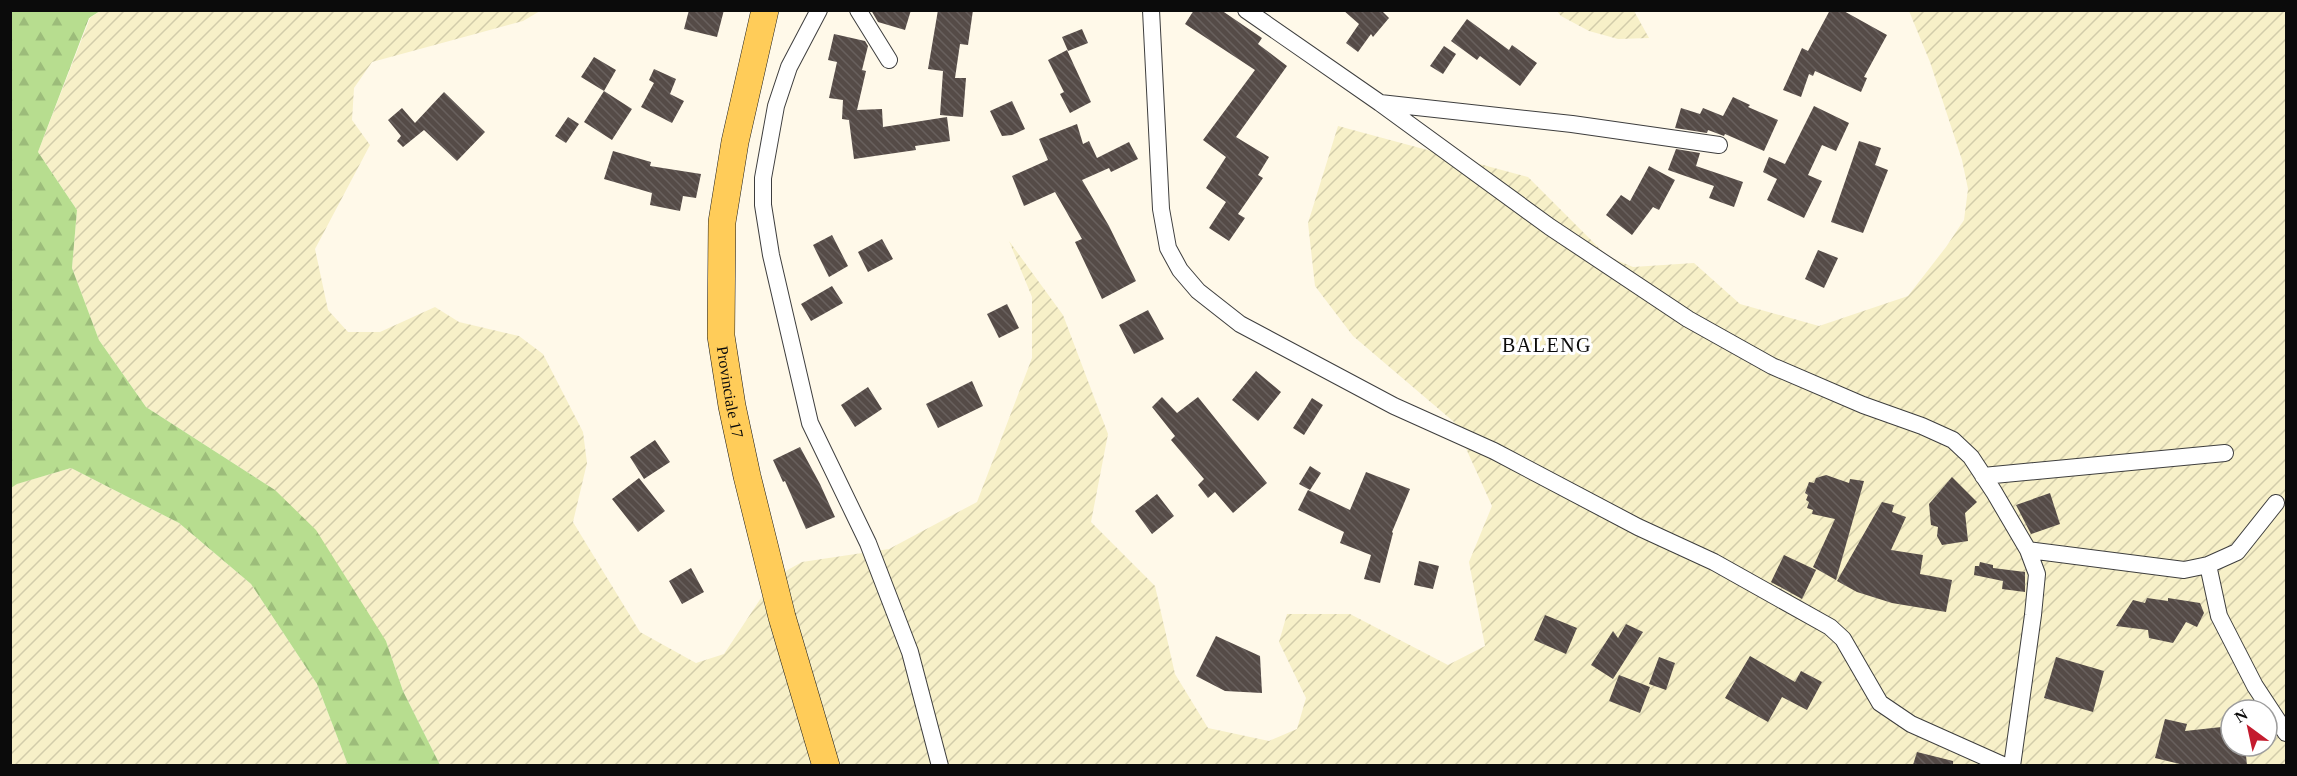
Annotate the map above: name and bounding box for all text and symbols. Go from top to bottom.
district label: BALENG [1502,334,1592,356]
street label: Provinciale 17 [714,345,747,439]
north arrow [2219,698,2279,758]
text: N [2232,705,2251,726]

